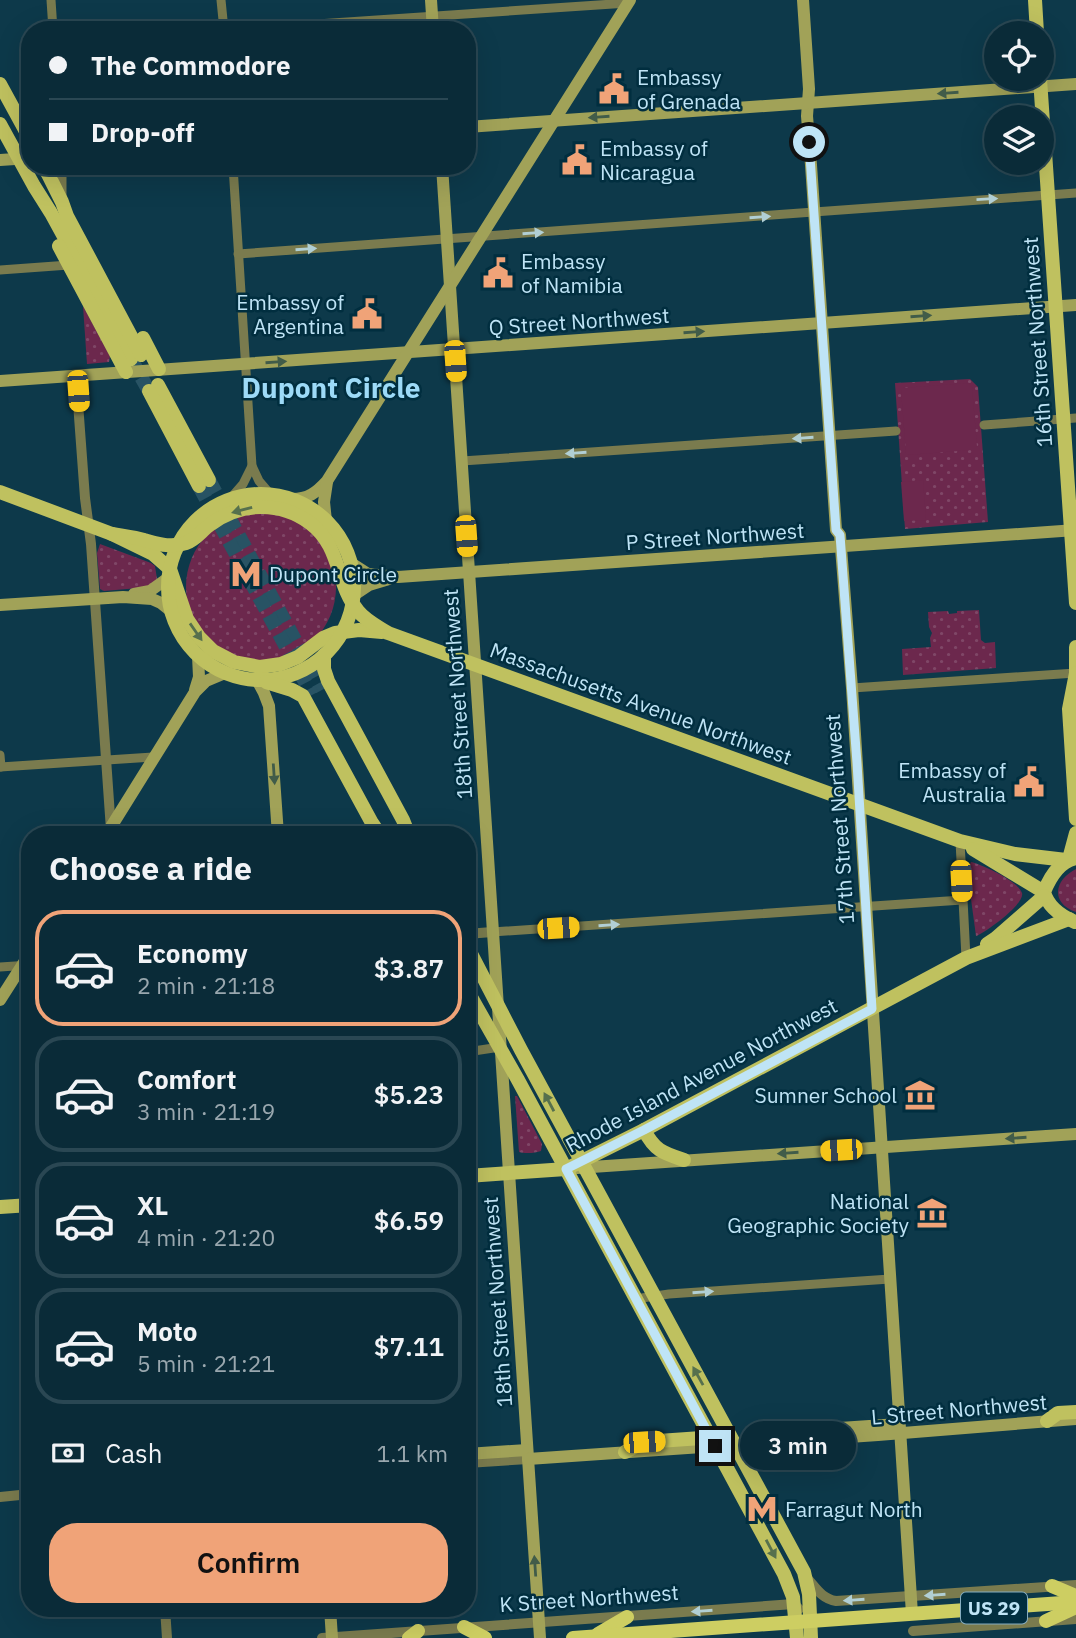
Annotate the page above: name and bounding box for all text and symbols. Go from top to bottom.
map controls [984,21,1054,175]
button: locate [984,21,1054,91]
text: The Commodore [91,48,291,82]
place label: Embassy of Grenada [637,63,741,115]
public building icon: Embassy of Grenada [597,72,631,106]
one-way arrow [937,88,959,99]
button: layers [984,105,1054,175]
one-way arrow [588,112,610,123]
text: Drop-off [91,115,194,149]
route start [793,126,825,158]
place label: Embassy of Nicaragua [600,134,708,186]
public building icon: Embassy of Nicaragua [560,143,594,177]
one-way arrow [976,193,998,204]
one-way arrow [749,211,771,222]
one-way arrow [523,227,545,238]
street label: 16th Street Northwest [1016,236,1058,448]
one-way arrow [296,243,318,254]
place label: Embassy of Namibia [521,247,623,299]
public building icon: Embassy of Namibia [481,256,515,290]
place label: Embassy of Argentina [236,288,344,340]
public building icon: Embassy of Argentina [350,297,384,331]
street label: Q Street Northwest [488,301,670,341]
one-way arrow [910,310,932,321]
one-way arrow [683,326,705,337]
car [444,339,467,383]
one-way arrow [266,356,288,367]
car [67,369,90,413]
district label: Dupont Circle [241,369,421,406]
one-way arrow [792,432,814,443]
one-way arrow [565,448,587,459]
one-way arrow [230,505,252,516]
car [455,514,478,558]
street label: P Street Northwest [625,516,805,556]
metro station icon: Dupont Circle [229,557,263,591]
place label: Dupont Circle [269,560,397,588]
street label: 18th Street Northwest [436,588,478,800]
one-way arrow [189,623,203,641]
street label: Massachusetts Avenue Northwest [486,635,796,771]
street label: 17th Street Northwest [818,713,860,925]
place label: Embassy of Australia [898,756,1006,808]
one-way arrow [269,763,280,785]
public building icon: Embassy of Australia [1012,765,1046,799]
text: Choose a ride [49,847,252,889]
car [950,859,973,903]
car [537,916,580,940]
one-way arrow [598,919,620,930]
text: Economy [137,936,248,970]
icon: car [53,937,116,1000]
text: $3.87 [374,951,444,985]
text: 2 min · 21:18 [137,970,275,1000]
street label: Rhode Island Avenue Northwest [560,991,842,1159]
text: Comfort [137,1062,236,1096]
icon: car [53,1063,116,1126]
text: $5.23 [374,1077,444,1111]
museum icon: Sumner School [903,1078,937,1112]
place label: Sumner School [754,1081,897,1109]
one-way arrow [543,1092,555,1112]
text: 3 min · 21:19 [137,1096,275,1126]
one-way arrow [1005,1133,1027,1144]
car [820,1138,863,1162]
one-way arrow [777,1148,799,1159]
place label: National Geographic Society [727,1187,910,1239]
text: XL [137,1188,168,1222]
icon: car [53,1189,116,1252]
street label: 18th Street Northwest [476,1196,518,1408]
museum icon: National Geographic Society [915,1196,949,1230]
text: $6.59 [374,1203,444,1237]
text: 4 min · 21:20 [137,1222,275,1252]
one-way arrow [692,1286,714,1297]
text: Moto [137,1314,197,1348]
icon: car [53,1315,116,1378]
text: $7.11 [374,1329,444,1363]
text: 5 min · 21:21 [137,1348,275,1378]
one-way arrow [692,1366,704,1386]
street label: L Street Northwest [870,1387,1048,1431]
callout: 3 min [740,1422,855,1470]
car [623,1430,666,1454]
route end [699,1430,731,1462]
text: 3 min [768,1430,828,1460]
icon: cash [49,1434,87,1472]
text: Cash [105,1436,162,1470]
text: 1.1 km [377,1438,448,1468]
metro station icon: Farragut North [745,1492,779,1526]
place label: Farragut North [785,1495,923,1523]
button: Confirm [49,1523,448,1603]
one-way arrow [765,1539,777,1559]
one-way arrow [529,1554,540,1576]
street label: K Street Northwest [499,1578,679,1618]
one-way arrow [923,1590,945,1601]
road number: US 29 [961,1592,1027,1624]
one-way arrow [843,1595,865,1606]
one-way arrow [690,1606,712,1617]

